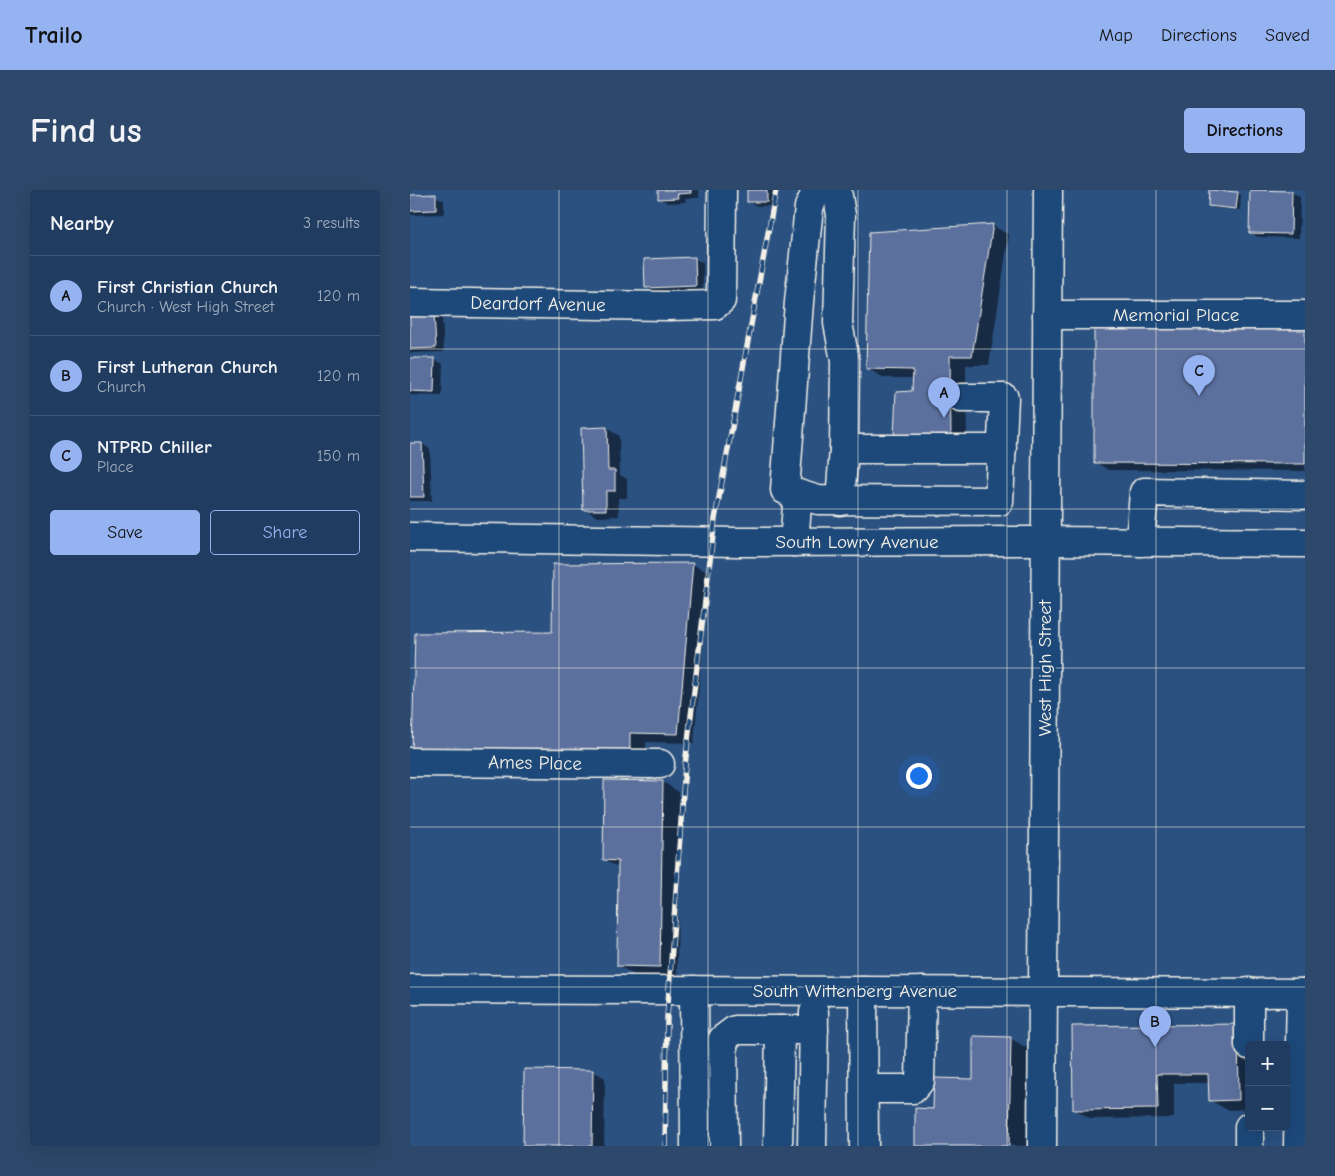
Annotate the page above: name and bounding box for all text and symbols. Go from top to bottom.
text: Trailo [25,21,83,49]
text: Map [1099,25,1133,46]
text: Directions [1161,25,1237,46]
text: Saved [1265,25,1310,46]
button: Directions [1184,108,1305,153]
text: Find us [30,110,142,151]
text: Nearby [50,211,114,235]
text: 3 results [303,214,360,232]
text: First Christian Church [97,276,278,298]
text: A [62,287,70,305]
text: 120 m [317,287,360,305]
street label: Deardorf Avenue [470,292,606,316]
text: Church · West High Street [97,298,274,316]
street label: Memorial Place [1113,304,1239,326]
pin: C [1183,355,1215,396]
text: First Lutheran Church [97,356,278,378]
text: B [61,367,71,385]
text: 120 m [317,367,360,385]
pin: A [928,377,960,418]
text: Church [97,378,146,396]
text: NTPRD Chiller [97,436,212,458]
text: C [61,447,71,465]
text: 150 m [317,447,360,465]
text: Place [97,458,133,476]
button: Save [50,510,200,555]
button: Share [210,510,360,555]
street label: South Lowry Avenue [776,531,938,553]
street label: West High Street [1034,599,1056,736]
street label: Ames Place [488,751,582,775]
your location [906,763,932,789]
street label: South Wittenberg Avenue [753,980,957,1002]
pin: B [1139,1006,1171,1047]
map controls [1245,1041,1290,1131]
button: + [1245,1041,1290,1086]
button: − [1245,1086,1290,1131]

